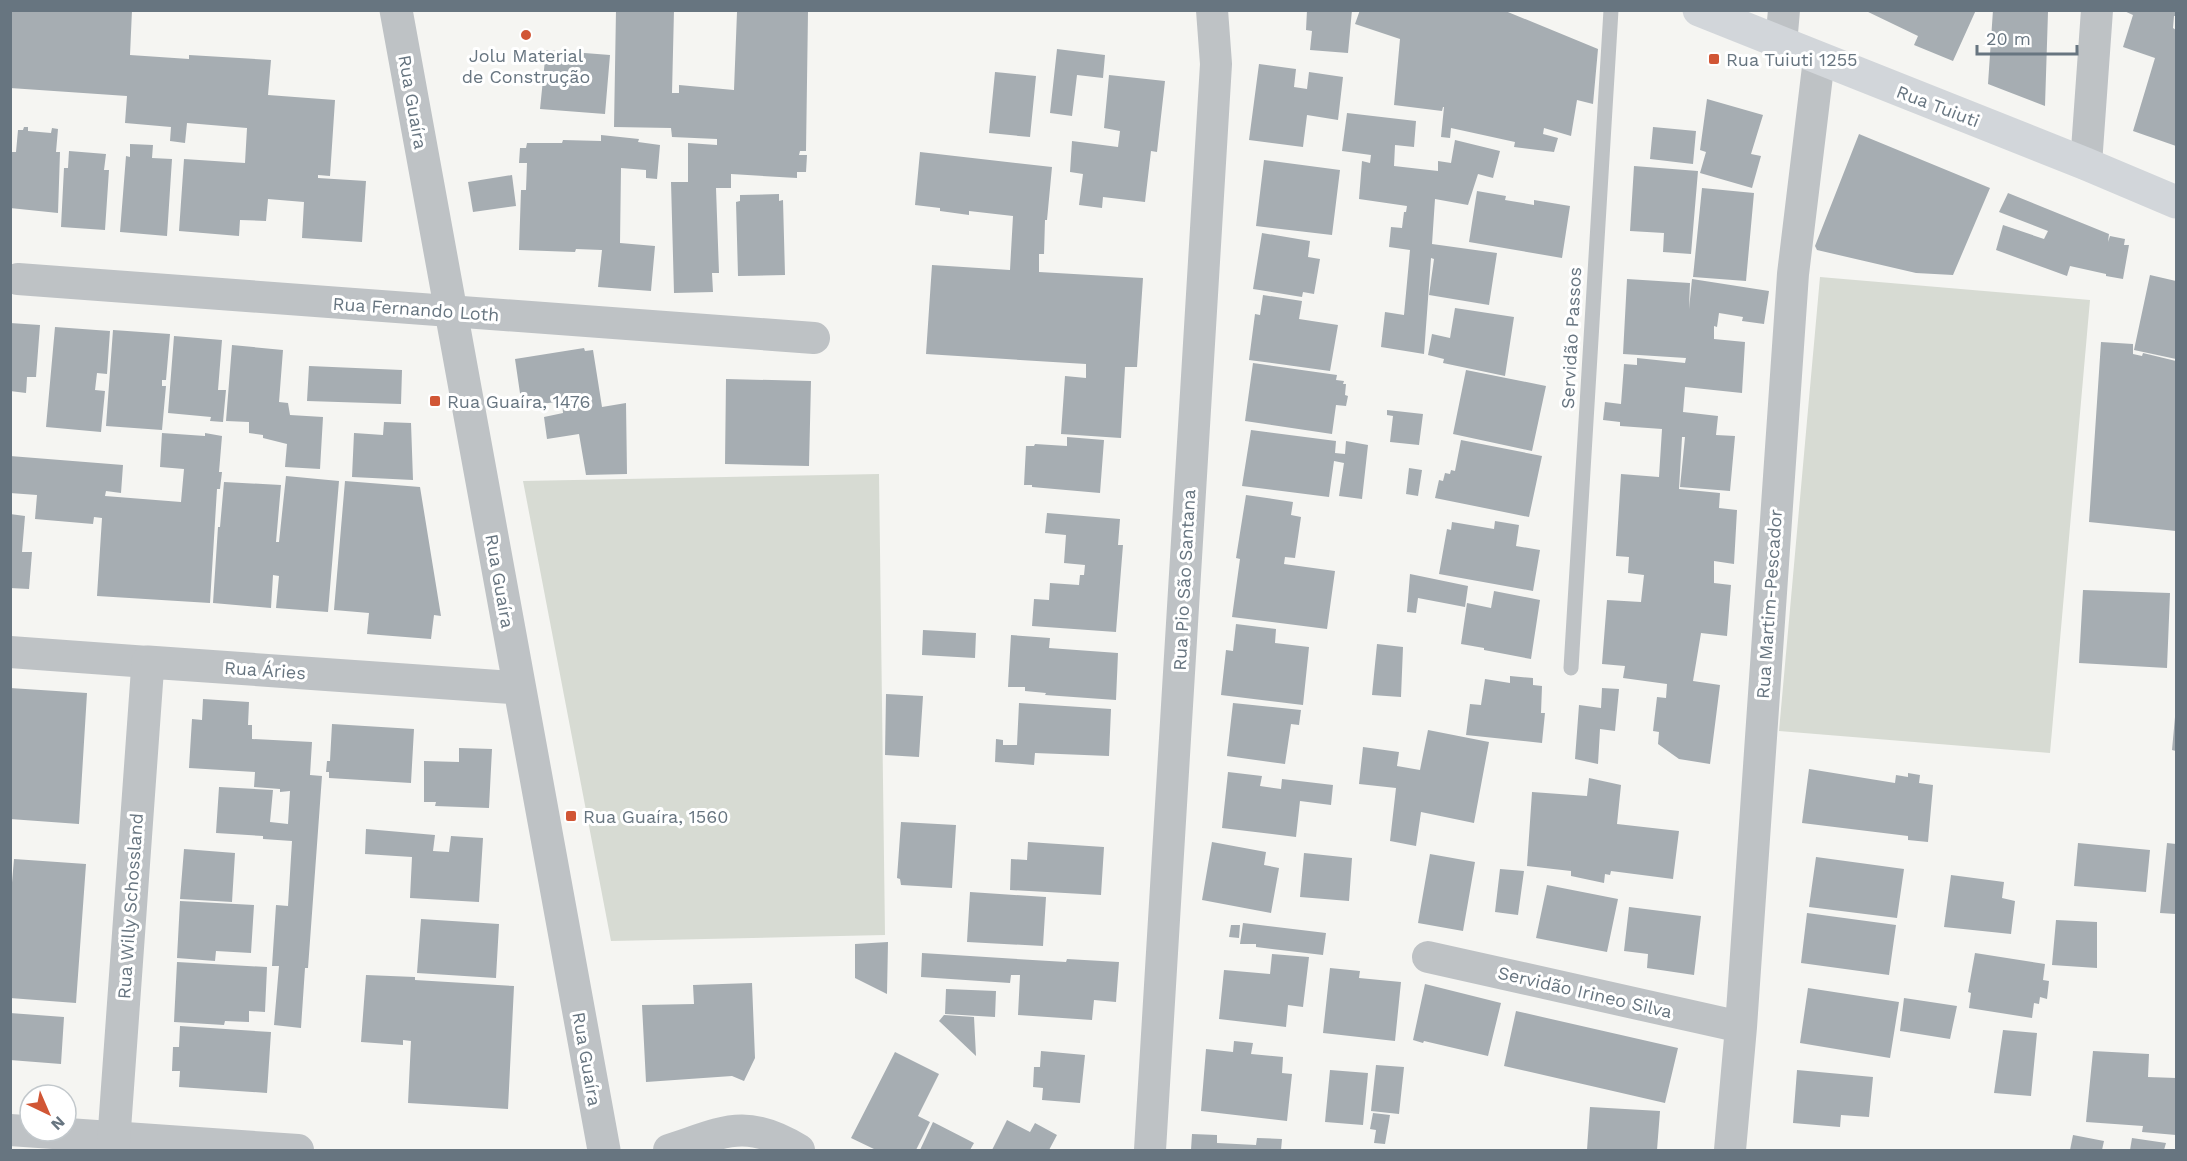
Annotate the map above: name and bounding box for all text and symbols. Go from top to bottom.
scale bar [1977,18,2078,56]
marker: Jolu Material de Construção [519,28,533,42]
text: 20 m [1986,28,2031,49]
place label: Jolu Material de Construção [462,45,590,87]
place label: Rua Tuiuti 1255 [1726,49,1858,70]
marker: Rua Tuiuti 1255 [1707,52,1721,66]
street label: Rua Guaíra [394,53,432,151]
street label: Rua Tuiuti [1893,81,1983,131]
street label: Servidão Passos [1557,266,1585,410]
street label: Rua Fernando Loth [332,293,500,325]
place label: Rua Guaíra, 1476 [447,391,591,412]
marker: Rua Guaíra, 1476 [428,394,442,408]
street label: Rua Pio São Santana [1169,489,1199,671]
street label: Rua Martim-Pescador [1752,508,1786,700]
street label: Rua Guaíra [481,532,519,630]
street label: Rua Áries [223,657,307,683]
place label: Rua Guaíra, 1560 [583,806,728,827]
marker: Rua Guaíra, 1560 [564,809,578,823]
street label: Rua Willy Schossland [113,812,147,1000]
street label: Servidão Irineo Silva [1496,962,1674,1022]
street label: Rua Guaíra [568,1010,606,1108]
north arrow [18,1083,78,1143]
text: N [47,1112,69,1134]

